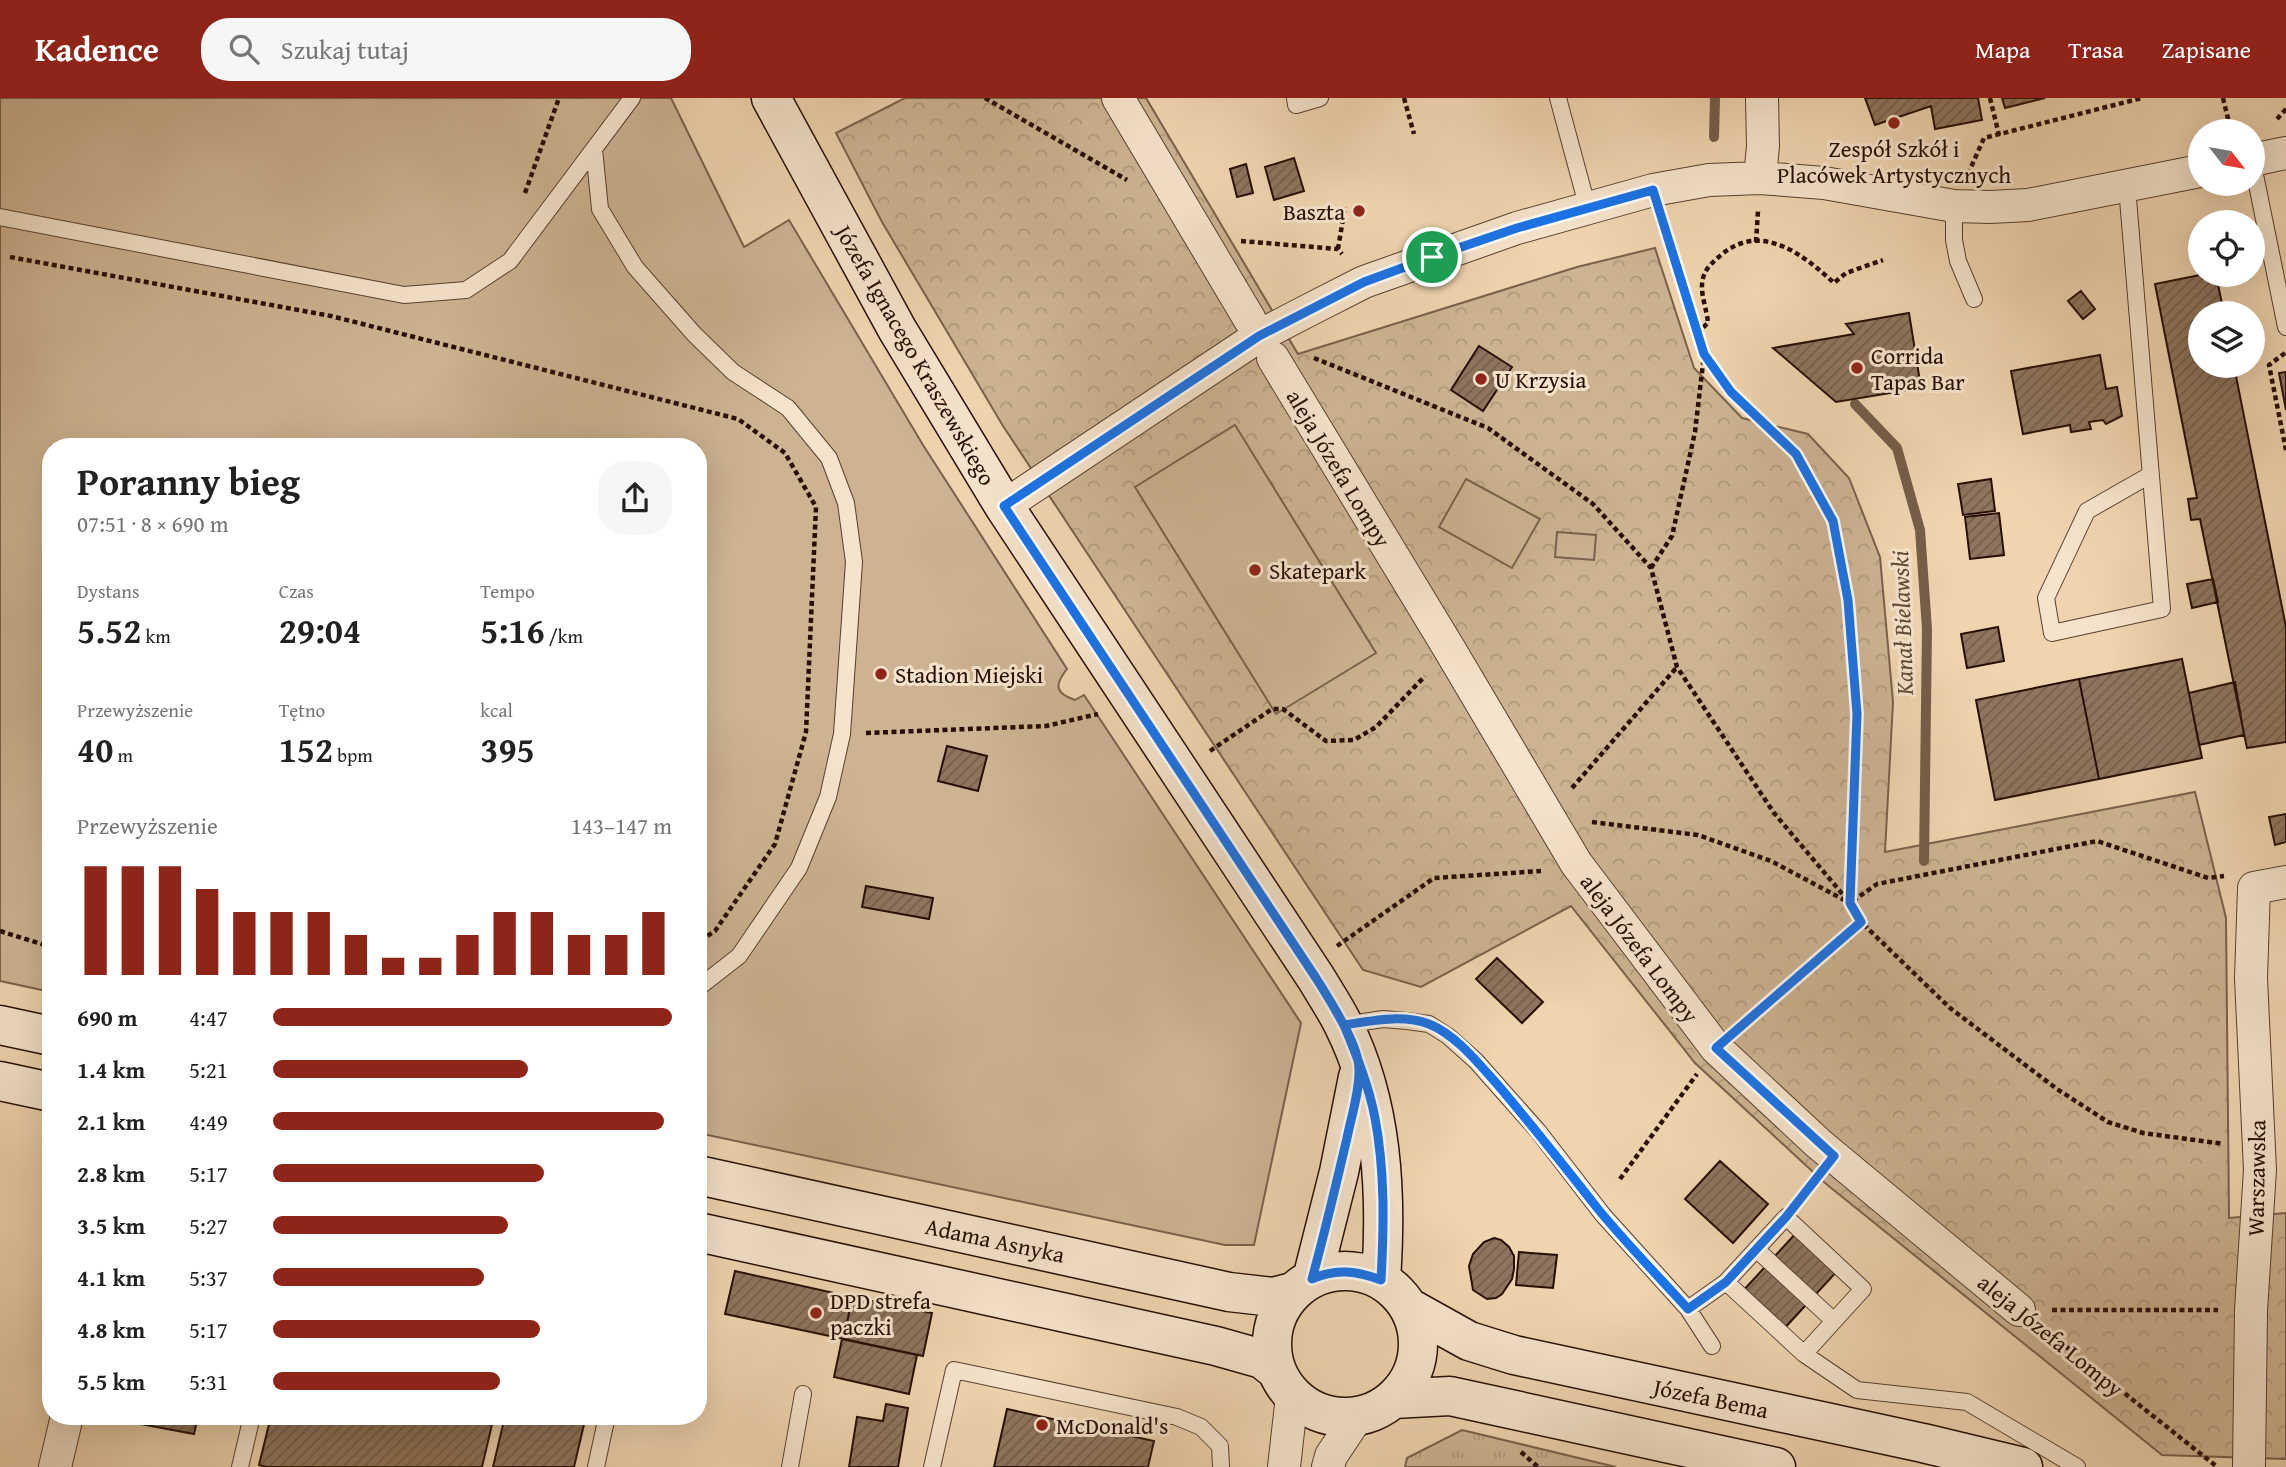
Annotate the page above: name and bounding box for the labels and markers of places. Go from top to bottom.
marker: Zespół Szkół i Placówek Artystycznych [1886,115,1902,131]
place label: Zespół Szkół i Placówek Artystycznych [1777,132,2011,191]
place label: Baszta [1283,195,1345,228]
marker: Baszta [1351,203,1367,219]
pin [1402,227,1462,287]
place label: Corrida Tapas Bar [1871,339,1965,398]
marker: Corrida Tapas Bar [1849,360,1865,376]
place label: U Krzysia [1495,363,1586,396]
marker: U Krzysia [1473,371,1489,387]
place label: Skatepark [1269,554,1366,587]
marker: Skatepark [1247,562,1263,578]
place label: Stadion Miejski [895,658,1043,691]
marker: Stadion Miejski [873,666,889,682]
place label: DPD strefa paczki [830,1284,931,1343]
marker: DPD strefa paczki [808,1305,824,1321]
place label: McDonald's [1056,1409,1168,1442]
marker: McDonald's [1034,1417,1050,1433]

